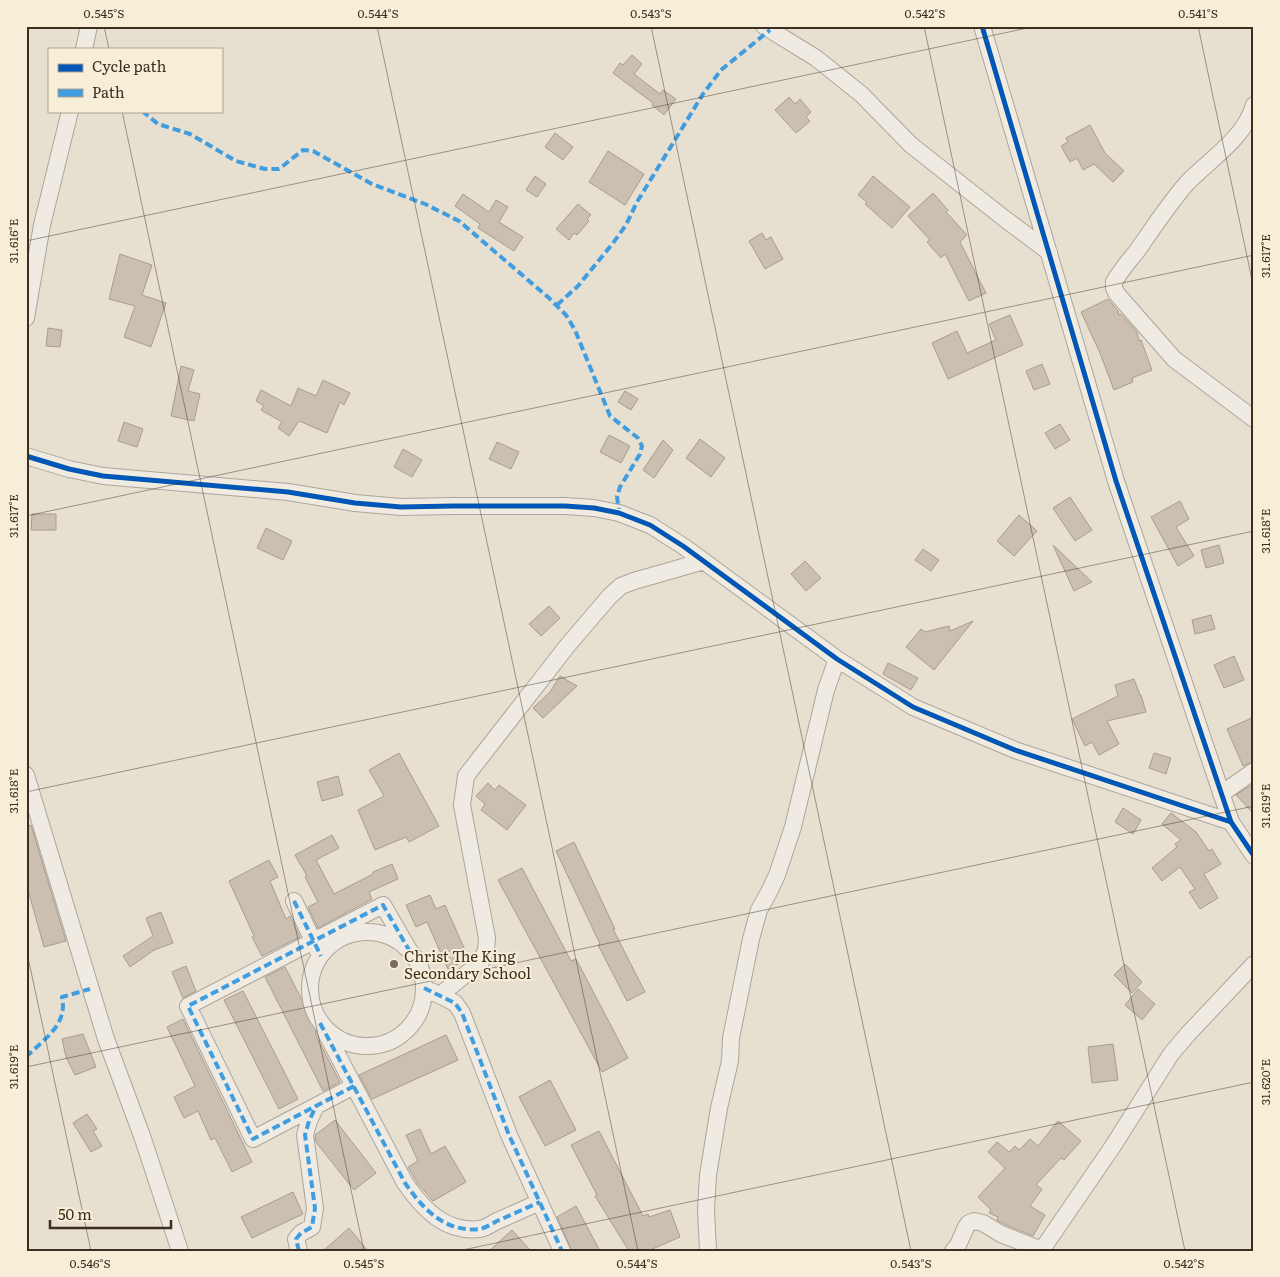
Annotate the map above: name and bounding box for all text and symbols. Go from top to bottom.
text: 0.545°S [84,4,124,22]
text: 0.544°S [357,4,399,22]
text: 0.543°S [630,4,672,22]
text: 0.542°S [905,4,945,22]
text: 0.541°S [1178,4,1218,22]
legend [48,48,222,112]
text: Cycle path [92,54,167,77]
text: Path [92,80,125,103]
text: 31.616°E [4,218,22,263]
text: 31.617°E [1256,234,1274,278]
text: 31.617°E [4,494,22,538]
text: 31.618°E [1256,508,1274,553]
text: 31.618°E [4,768,22,813]
text: 31.619°E [1256,783,1274,828]
place label: Christ The King Secondary School [404,944,531,984]
marker: Christ The King Secondary School [388,958,400,970]
text: 31.619°E [4,1044,22,1089]
text: 31.620°E [1256,1058,1274,1105]
scale bar [50,1197,171,1229]
text: 50 m [58,1202,92,1225]
text: 0.546°S [69,1254,111,1272]
text: 0.545°S [344,1254,384,1272]
text: 0.544°S [616,1254,658,1272]
text: 0.543°S [890,1254,932,1272]
text: 0.542°S [1164,1254,1204,1272]

